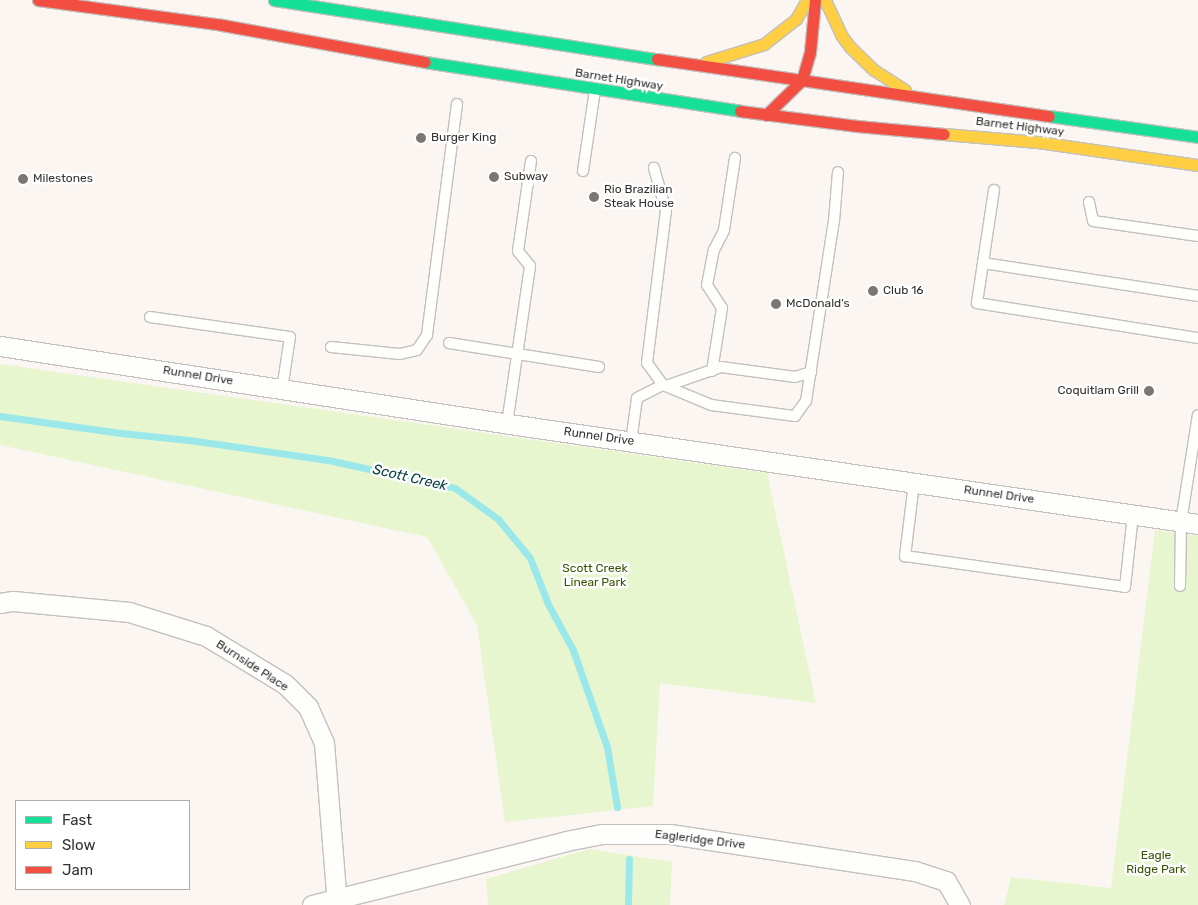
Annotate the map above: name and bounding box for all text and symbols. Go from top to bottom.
street label: Barnet Highway [574,66,664,94]
street label: Barnet Highway [975,114,1065,140]
place label: Burger King [431,131,497,145]
marker: Burger King [415,132,427,144]
place label: Subway [504,170,548,184]
marker: Subway [488,171,500,183]
place label: Milestones [33,172,93,186]
marker: Milestones [17,173,29,185]
place label: Rio Brazilian Steak House [604,183,674,211]
marker: Rio Brazilian Steak House [588,191,600,203]
place label: Club 16 [883,284,924,298]
marker: Club 16 [867,285,879,297]
place label: McDonald's [786,297,850,311]
marker: McDonald's [770,298,782,310]
street label: Runnel Drive [162,363,234,389]
place label: Coquitlam Grill [1058,384,1139,398]
marker: Coquitlam Grill [1143,385,1155,397]
street label: Runnel Drive [563,425,635,449]
water label: Scott Creek [371,461,449,495]
street label: Runnel Drive [963,483,1035,507]
park label: Scott Creek Linear Park [562,562,628,590]
street label: Burnside Place [213,637,291,695]
legend [15,800,190,890]
text: Fast [62,811,92,829]
street label: Eagleridge Drive [654,827,746,853]
text: Slow [62,836,95,854]
park label: Eagle Ridge Park [1126,849,1186,877]
text: Jam [62,861,93,879]

